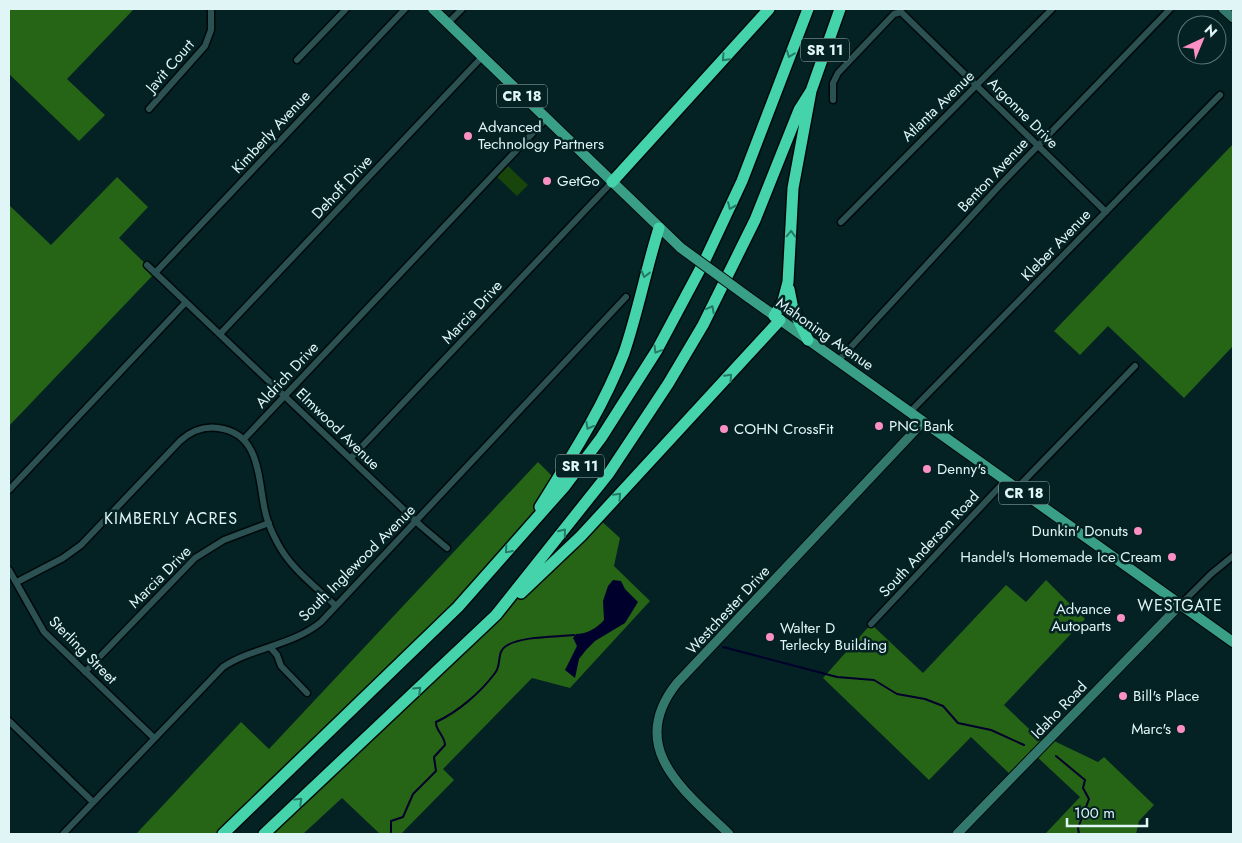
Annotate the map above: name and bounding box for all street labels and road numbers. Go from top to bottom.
street label: Javit Court [139,34,200,99]
road number: SR 11 [801,38,849,62]
street label: Atlanta Avenue [897,65,980,147]
street label: Argonne Drive [982,72,1064,154]
road number: CR 18 [497,84,547,108]
street label: Kimberly Avenue [227,85,316,179]
street label: Benton Avenue [953,133,1034,217]
street label: Dehoff Drive [307,150,378,224]
street label: Kleber Avenue [1016,204,1096,286]
street label: Marcia Drive [437,275,508,349]
street label: Mahoning Avenue [772,292,879,376]
street label: Aldrich Drive [250,337,324,413]
street label: Elmwood Avenue [291,383,385,475]
road number: SR 11 [556,454,604,478]
road number: CR 18 [999,482,1049,504]
street label: South Anderson Road [874,486,984,602]
street label: South Inglewood Avenue [294,499,421,626]
street label: Marcia Drive [124,541,196,613]
street label: Westchester Drive [681,561,775,659]
street label: Sterling Street [44,611,122,689]
street label: Idaho Road [1026,676,1092,744]

